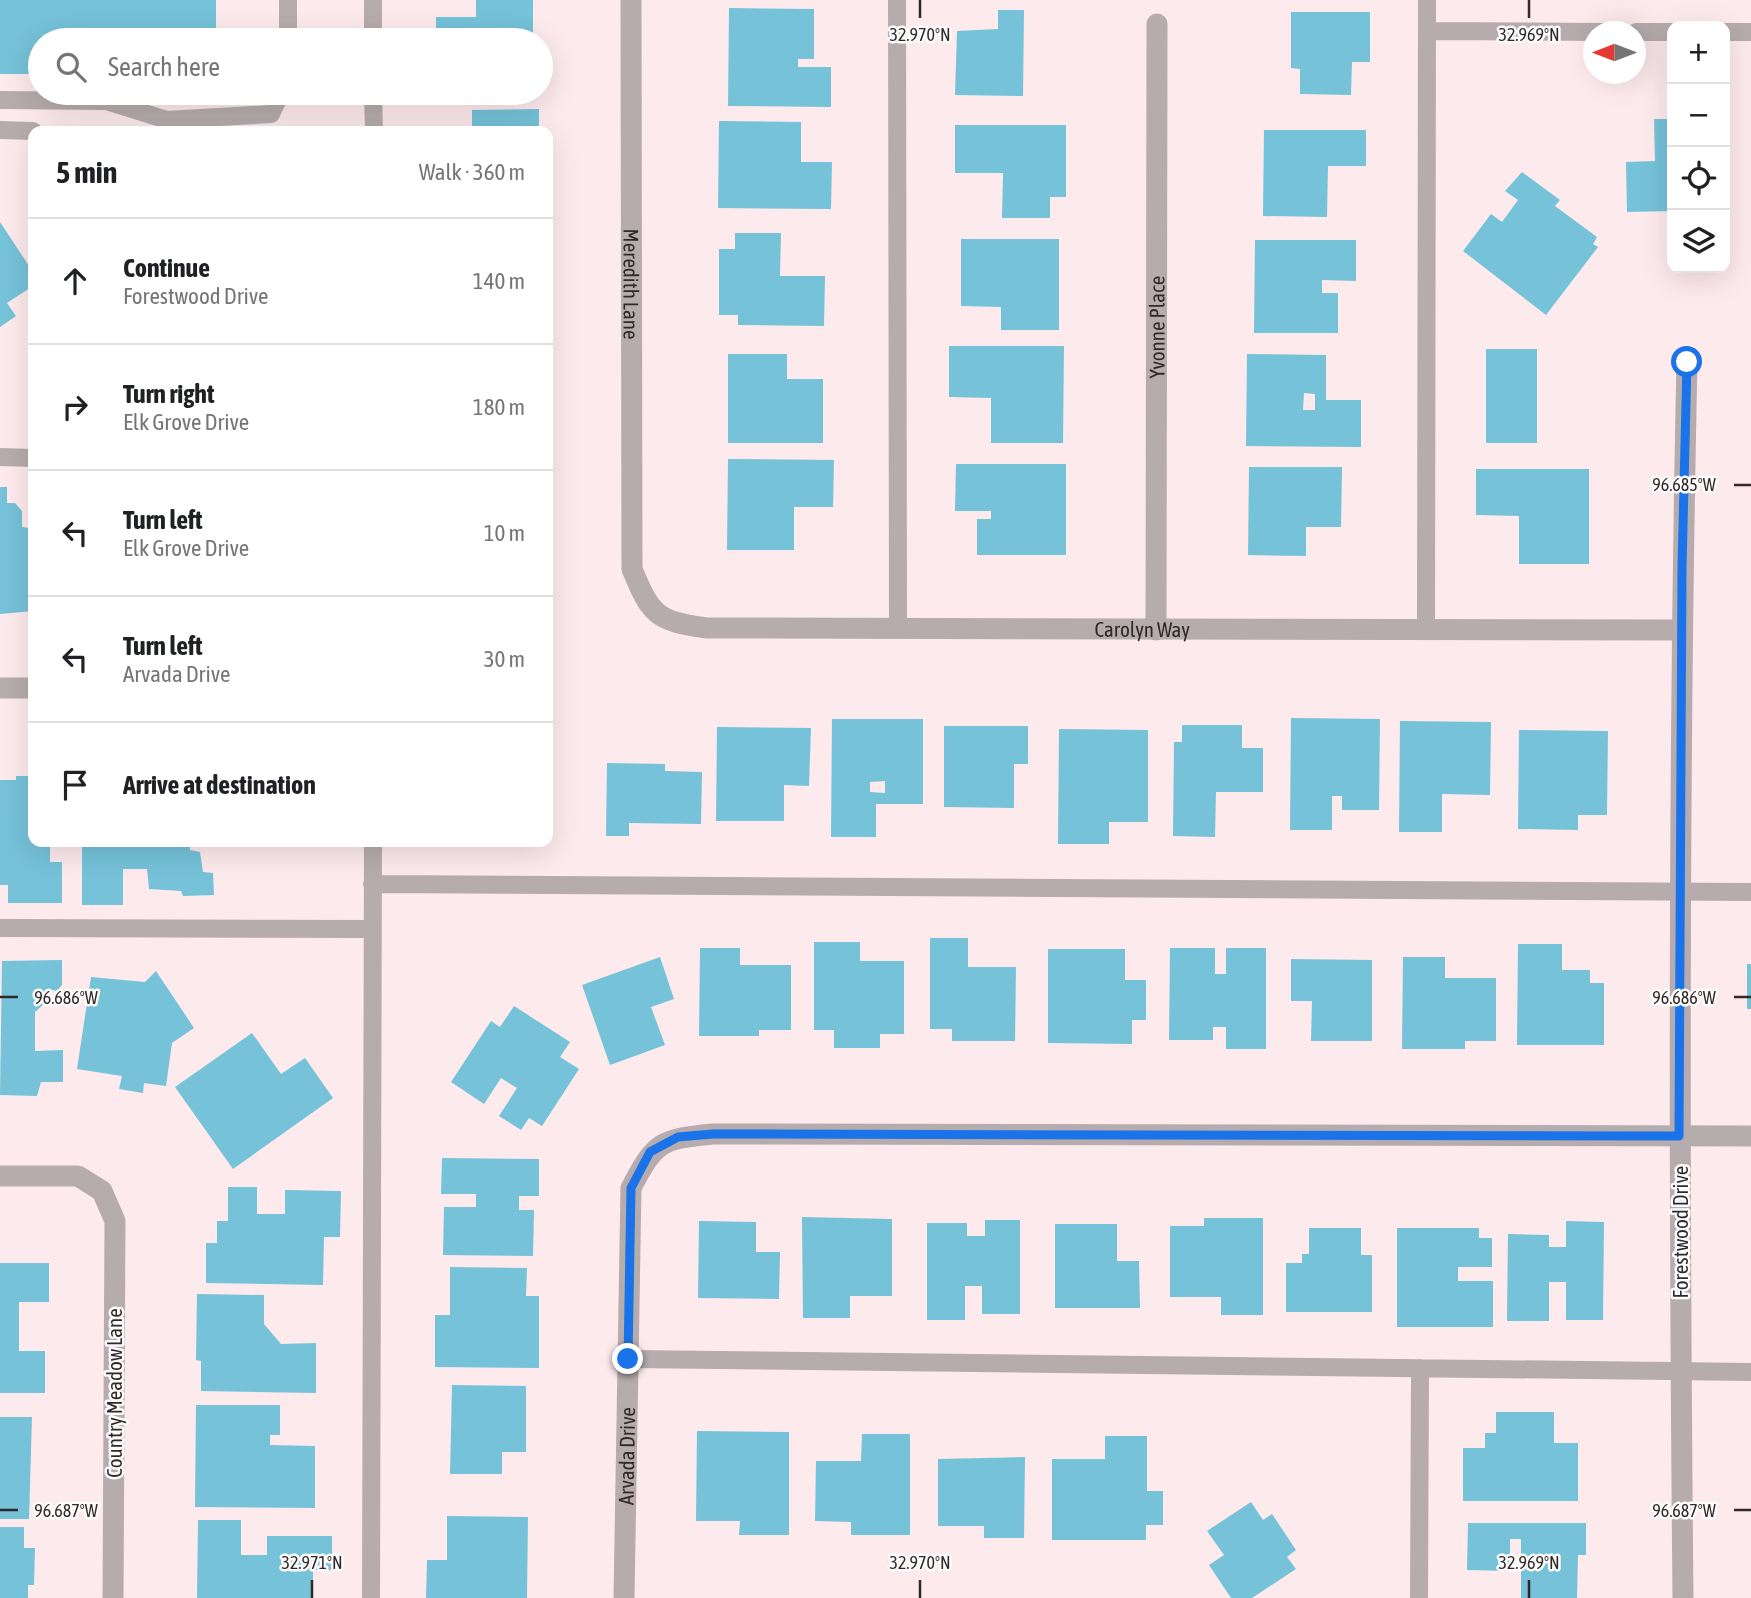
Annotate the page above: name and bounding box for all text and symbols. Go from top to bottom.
north arrow [1583,21,1646,84]
map controls [1667,21,1730,273]
button: + [1667,21,1730,84]
text: 32.970°N [889,24,951,45]
text: 32.969°N [1498,24,1560,45]
search box [28,28,553,105]
icon: search [52,48,90,86]
text: Search here [108,52,220,82]
button: − [1667,84,1730,147]
button: locate [1667,147,1730,210]
text: 5 min [56,155,117,189]
text: Walk · 360 m [419,159,525,185]
button: layers [1667,210,1730,273]
street label: Meredith Lane [619,229,644,339]
text: Continue [123,253,210,283]
icon: ahead [56,262,94,300]
text: 140 m [473,268,525,294]
street label: Yvonne Place [1144,276,1169,378]
text: Forestwood Drive [123,283,268,309]
route start [1671,346,1702,377]
text: Turn right [123,379,214,409]
icon: right [56,388,94,426]
text: 180 m [473,394,525,420]
text: Elk Grove Drive [123,409,249,435]
text: 96.685°W [1652,474,1716,495]
text: Turn left [123,505,203,535]
icon: left [56,514,94,552]
text: 10 m [484,520,525,546]
text: Elk Grove Drive [123,535,249,561]
street label: Carolyn Way [1095,617,1190,641]
text: Turn left [123,631,203,661]
icon: left [56,640,94,678]
text: 30 m [484,646,525,672]
text: Arvada Drive [123,661,230,687]
icon: arrive [56,766,94,804]
text: Arrive at destination [123,770,316,800]
text: 96.686°W [34,987,98,1008]
text: 96.686°W [1652,987,1716,1008]
street label: Forestwood Drive [1668,1166,1692,1298]
street label: Country Meadow Lane [102,1308,126,1478]
route end [612,1343,643,1374]
street label: Arvada Drive [614,1407,639,1505]
text: 96.687°W [34,1500,98,1521]
text: 96.687°W [1652,1500,1716,1521]
text: 32.971°N [281,1552,343,1573]
text: 32.970°N [889,1552,951,1573]
text: 32.969°N [1498,1552,1560,1573]

